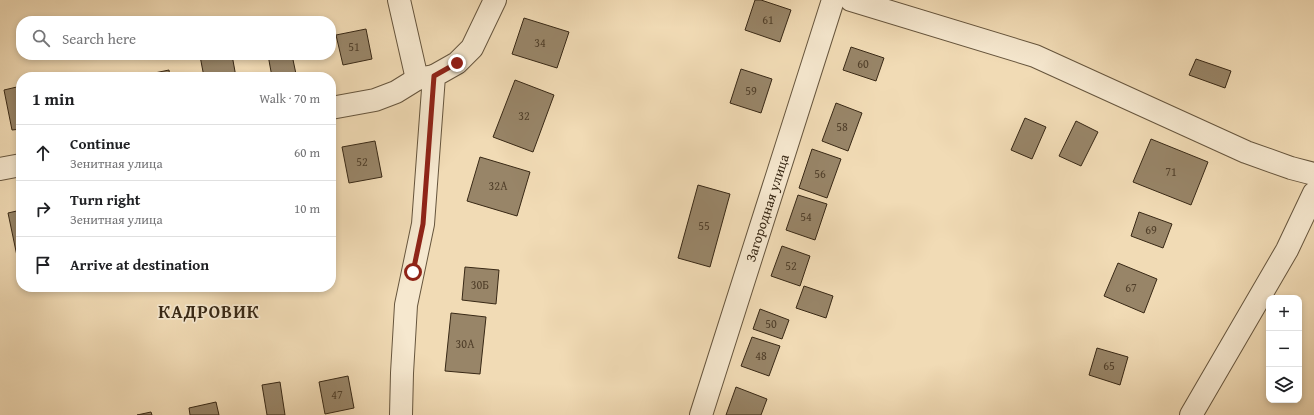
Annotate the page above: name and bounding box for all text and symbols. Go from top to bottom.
house number: 61 [762,11,774,28]
search box [16,16,336,60]
icon: search [30,27,52,49]
text: Search here [62,28,136,49]
house number: 34 [534,34,546,51]
house number: 51 [348,38,360,55]
route end [448,54,466,72]
house number: 60 [857,55,869,72]
house number: 59 [745,82,757,99]
text: 1 min [32,86,74,111]
text: Walk · 70 m [259,89,320,108]
house number: 32 [518,107,530,124]
house number: 58 [836,118,848,135]
text: Continue [70,133,131,154]
icon: ahead [32,142,54,164]
text: 60 m [294,143,320,162]
street label: Загородная улица [740,151,794,264]
house number: 52 [356,153,368,170]
text: Зенитная улица [70,154,163,173]
house number: 71 [1165,163,1177,180]
house number: 56 [814,165,826,182]
house number: 32А [489,177,508,194]
text: Turn right [70,189,141,210]
icon: right [32,198,54,220]
text: 10 m [294,199,320,218]
house number: 54 [800,208,812,225]
text: Зенитная улица [70,210,163,229]
house number: 55 [698,217,710,234]
house number: 69 [1145,221,1157,238]
icon: arrive [32,254,54,276]
text: Arrive at destination [70,254,209,275]
house number: 52 [785,257,797,274]
route start [404,263,422,281]
house number: 30Б [471,276,489,293]
house number: 67 [1125,279,1137,296]
map controls [1266,295,1302,403]
button: + [1266,295,1302,331]
district label: КАДРОВИК [158,298,260,325]
house number: 50 [765,315,777,332]
button: − [1266,331,1302,367]
house number: 30А [456,335,475,352]
house number: 48 [755,347,767,364]
house number: 65 [1103,357,1115,374]
button: layers [1266,367,1302,403]
house number: 47 [331,386,343,403]

